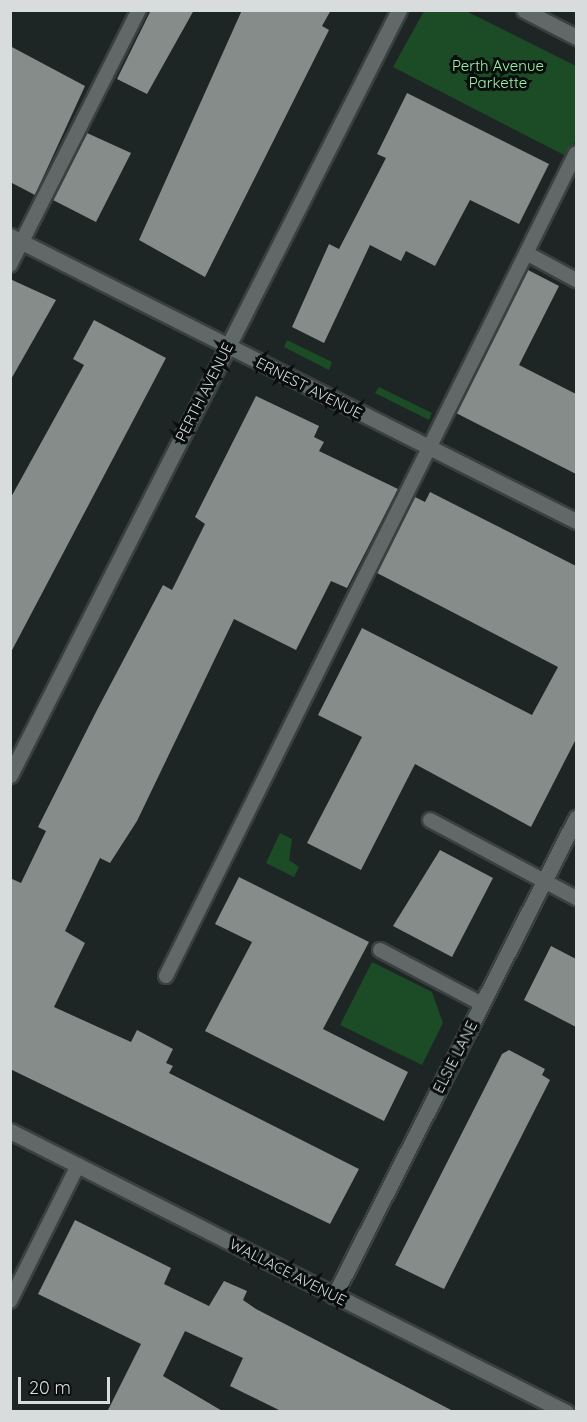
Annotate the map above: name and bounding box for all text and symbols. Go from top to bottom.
park label: Perth Avenue Parkette [452,56,544,91]
street label: PERTH AVENUE [171,340,237,444]
street label: ERNEST AVENUE [253,354,365,422]
street label: ELSIE LANE [429,1018,481,1096]
street label: WALLACE AVENUE [227,1235,349,1309]
scale bar [21,1365,112,1403]
text: 20 m [29,1376,71,1399]

